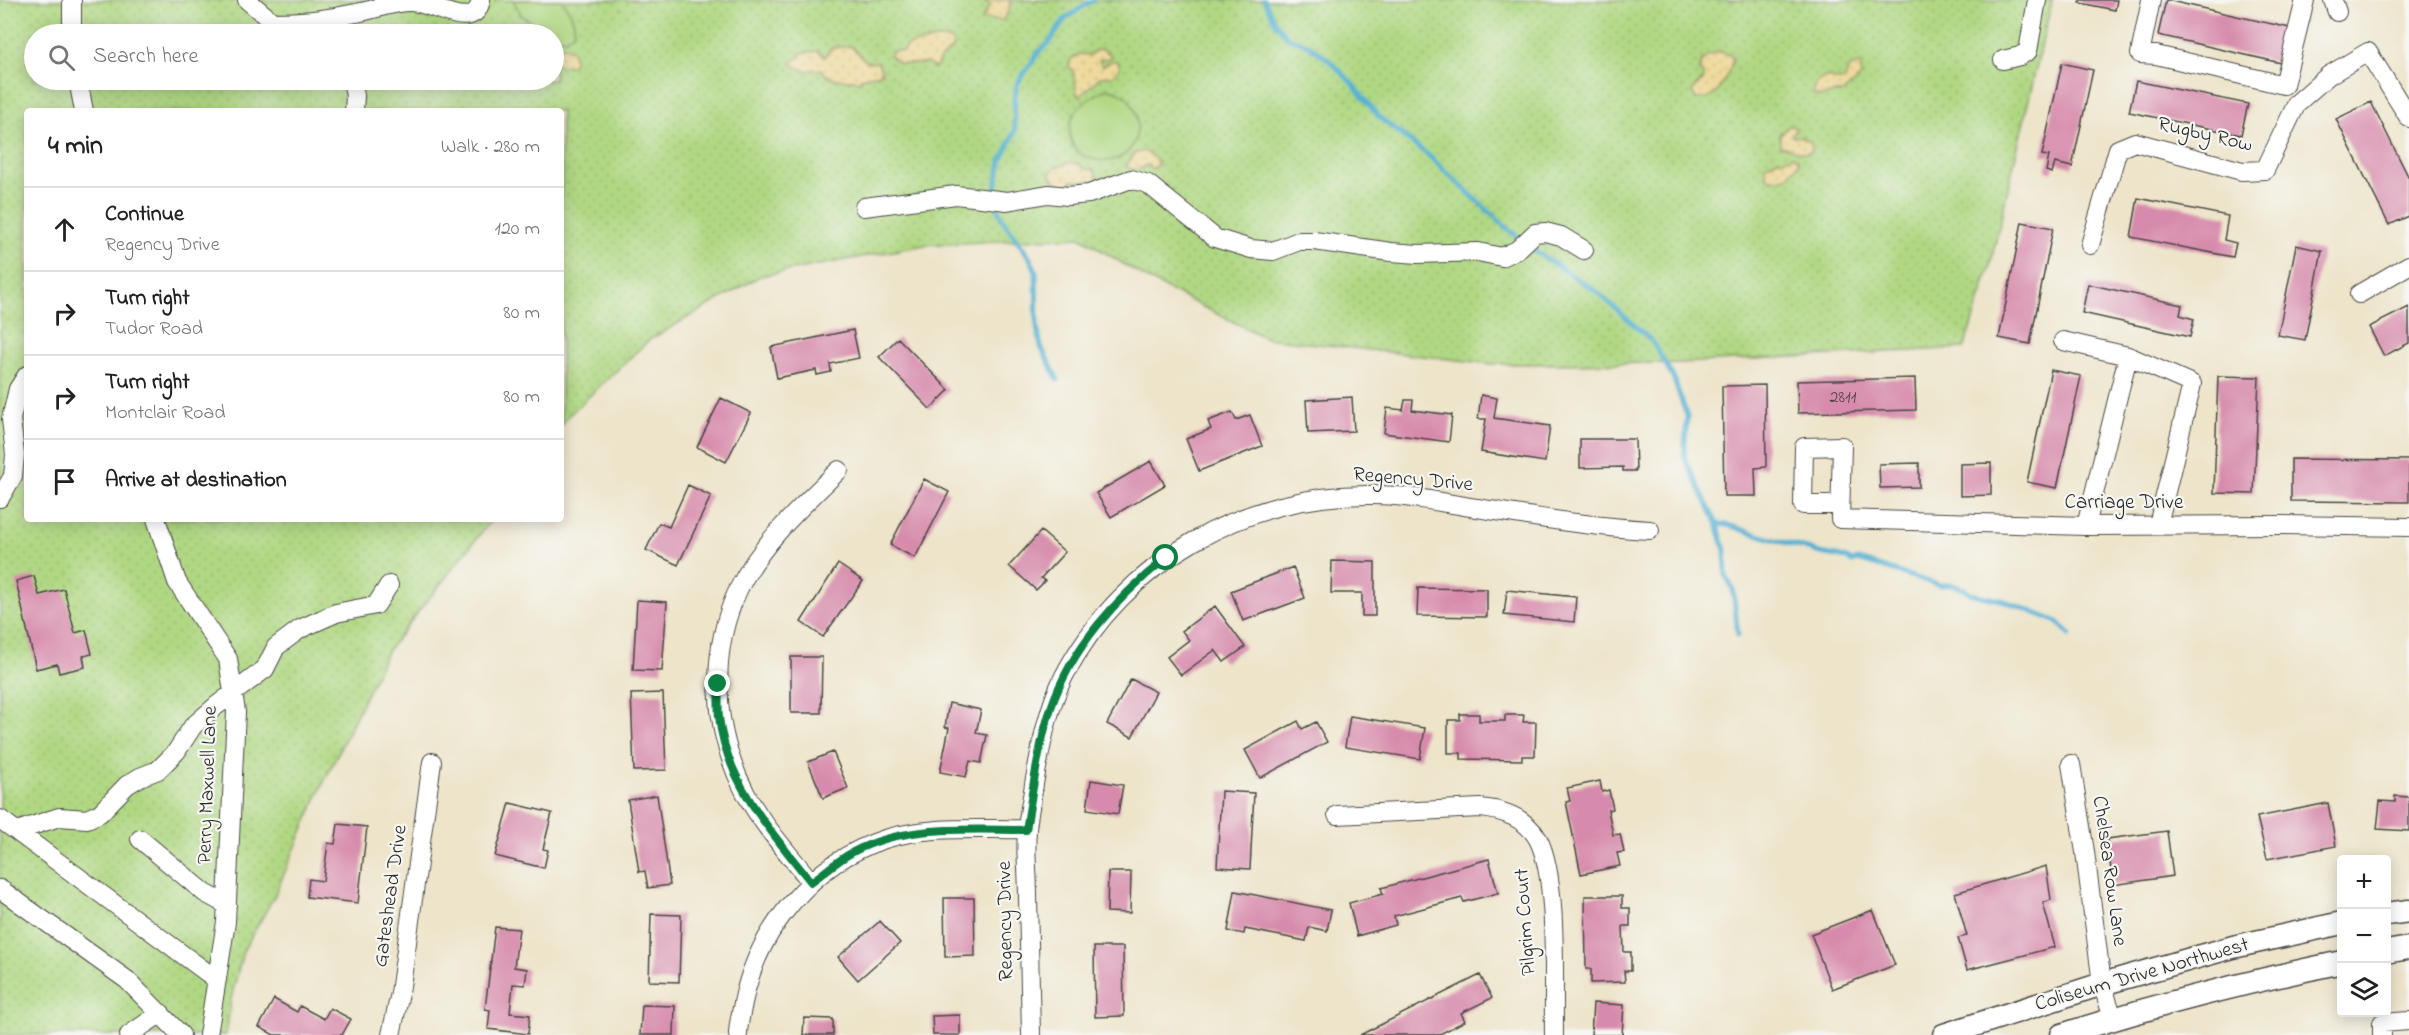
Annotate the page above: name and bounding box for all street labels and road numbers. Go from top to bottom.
street label: Rugby Row [2154,110,2255,162]
street label: Regency Drive [1352,460,1475,502]
street label: Carriage Drive [2065,488,2184,520]
street label: Perry Maxwell Lane [190,705,228,865]
street label: Chelsea Row Lane [2084,794,2134,949]
street label: Gateshead Drive [366,822,416,969]
street label: Regency Drive [990,860,1024,981]
street label: Pilgrim Court [1507,867,1547,977]
street label: Coliseum Drive Northwest [2031,930,2253,1020]

